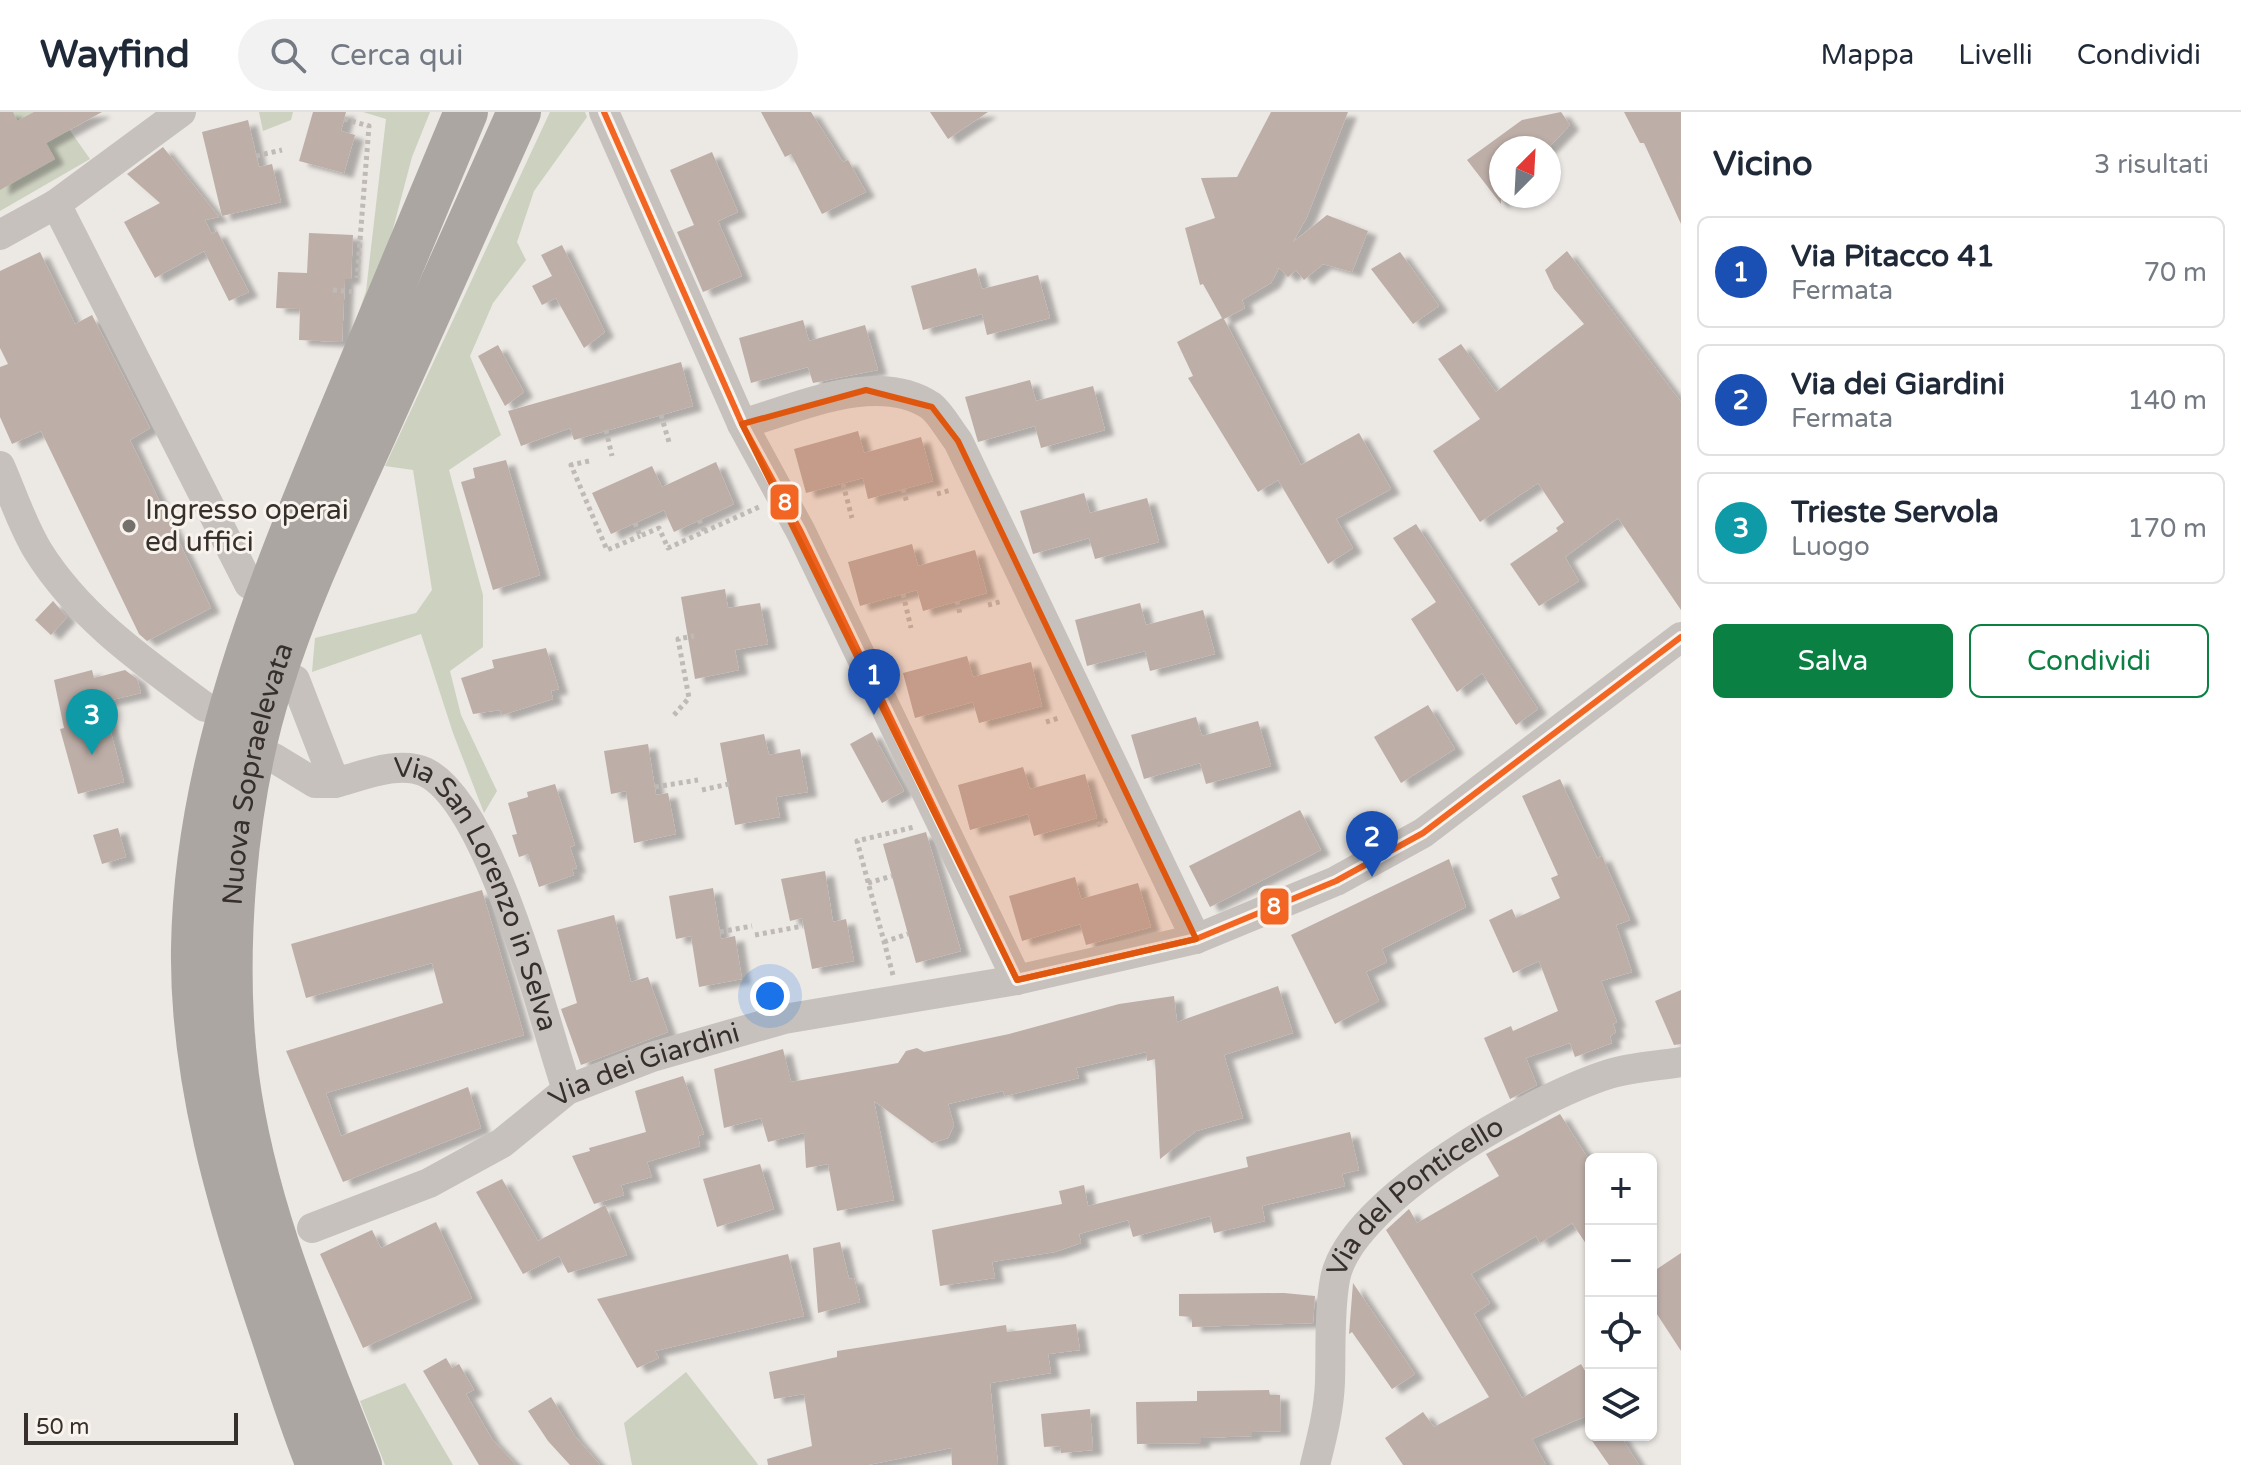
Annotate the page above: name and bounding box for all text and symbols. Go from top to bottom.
search box [238,19,798,91]
text: Wayfind [40,32,190,78]
icon: search [266,33,310,77]
text: Cerca qui [330,37,463,74]
text: Mappa [1820,38,1914,72]
text: Livelli [1958,38,2033,72]
text: Condividi [2077,38,2201,72]
north arrow [1489,136,1561,208]
text: Vicino [1713,144,1813,185]
text: 3 risultati [2094,149,2209,180]
text: Via Pitacco 41 [1791,238,1995,275]
text: 1 [1733,257,1749,288]
text: 70 m [2144,257,2207,288]
text: Fermata [1791,275,1893,306]
text: Via dei Giardini [1791,366,2005,403]
text: 2 [1733,385,1749,416]
text: 140 m [2127,385,2207,416]
text: Fermata [1791,403,1893,434]
line badge: 8 [769,483,800,521]
text: 8 [778,490,792,516]
place label: Ingresso operai ed uffici [145,493,349,559]
text: Trieste Servola [1791,494,1999,531]
text: 3 [1733,513,1749,544]
text: 170 m [2127,513,2207,544]
marker: Ingresso operai ed uffici [120,517,138,535]
text: Luogo [1791,531,1870,562]
button: Salva [1713,624,1953,698]
button: Condividi [1969,624,2209,698]
street label: Nuova Sopraelevata [216,638,301,906]
pin: 1 [848,649,900,715]
pin: 3 [66,689,118,755]
street label: Via San Lorenzo in Selva [394,751,565,1035]
pin: 2 [1346,811,1398,877]
line badge: 8 [1259,887,1290,926]
text: 8 [1267,894,1281,920]
your location [750,976,790,1016]
street label: Via dei Giardini [542,1016,743,1115]
street label: Via del Ponticello [1319,1109,1510,1281]
map controls [1585,1153,1657,1441]
button: + [1585,1153,1657,1225]
button: − [1585,1225,1657,1297]
button: locate [1585,1297,1657,1369]
button: layers [1585,1369,1657,1441]
scale bar [24,1409,238,1445]
text: 50 m [36,1414,90,1440]

